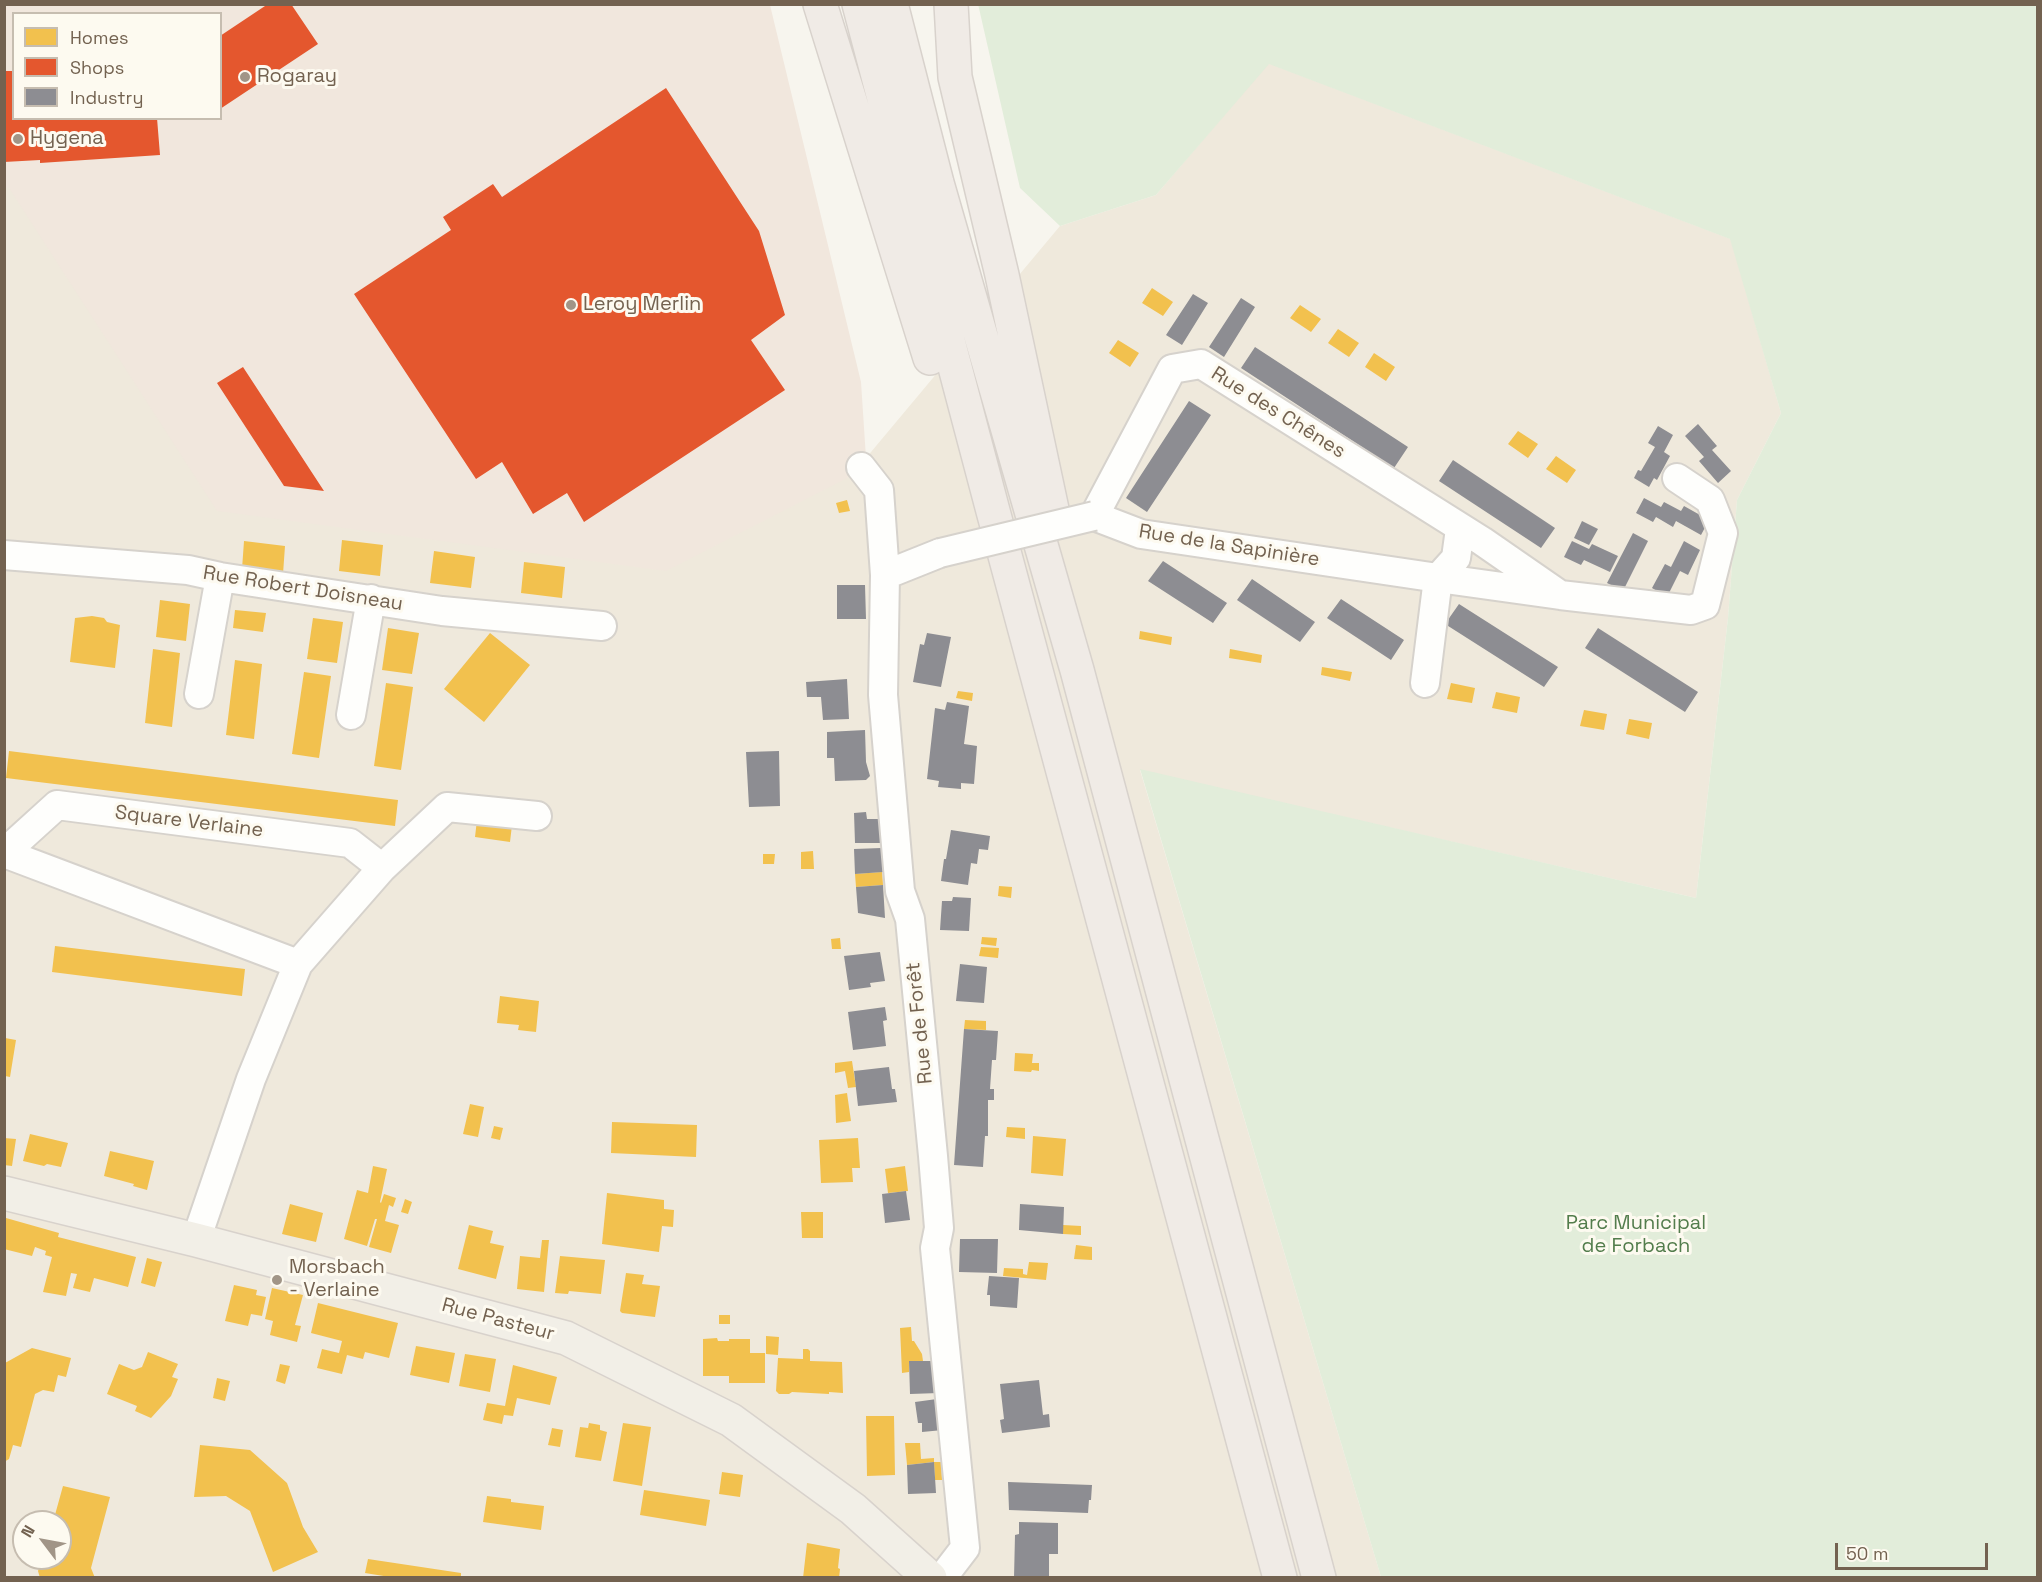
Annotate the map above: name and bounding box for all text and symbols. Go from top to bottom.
legend [12,12,222,120]
text: Homes [70,26,129,49]
text: Shops [70,56,124,79]
place label: Rogaray [257,65,337,89]
marker: Rogaray [238,70,252,84]
text: Industry [70,86,143,109]
place label: Hygena [30,127,104,151]
marker: Hygena [11,132,25,146]
place label: Leroy Merlin [583,293,701,317]
marker: Leroy Merlin [564,298,578,312]
street label: Rue des Chênes [1206,362,1350,464]
street label: Rue de la Sapinière [1137,520,1321,572]
street label: Rue Robert Doisneau [201,561,405,617]
street label: Square Verlaine [113,801,265,843]
street label: Rue de Forêt [902,961,938,1085]
park label: Parc Municipal de Forbach [1566,1212,1706,1259]
place label: Morsbach - Verlaine [289,1256,385,1303]
marker: Morsbach - Verlaine [270,1273,284,1287]
street label: Rue Pasteur [439,1293,557,1347]
north arrow [12,1510,72,1570]
text: N [16,1521,40,1541]
scale bar [1838,1531,1991,1569]
text: 50 m [1846,1542,1888,1565]

